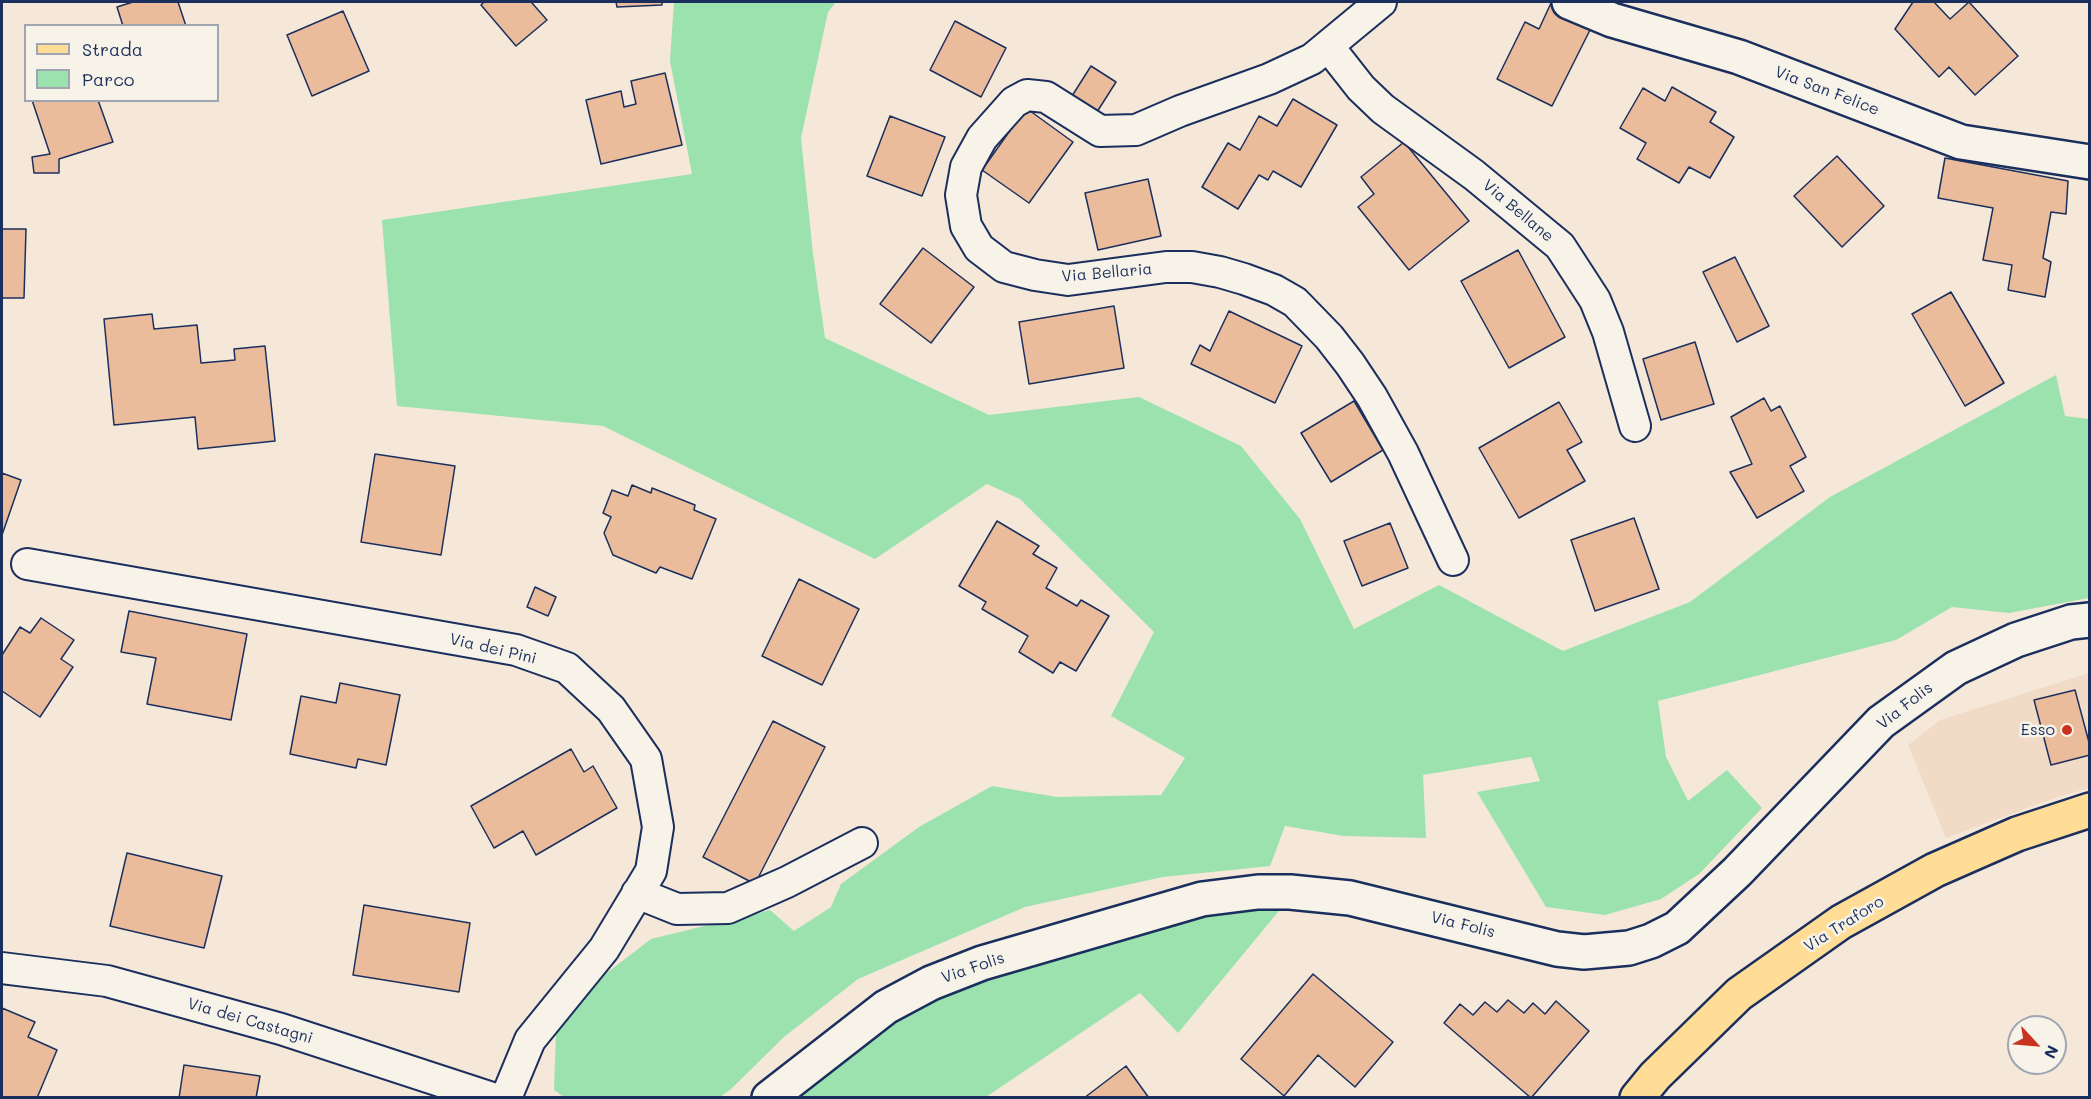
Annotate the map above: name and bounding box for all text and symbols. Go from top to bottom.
legend [24,24,219,102]
text: Strada [82,37,143,61]
street label: Via San Felice [1772,62,1882,120]
text: Parco [82,67,135,91]
street label: Via Bellane [1479,176,1557,246]
street label: Via Bellaria [1061,259,1153,287]
street label: Via dei Pini [448,630,538,668]
street label: Via Folis [1873,678,1937,734]
place label: Esso [2021,720,2055,740]
marker: Esso [2060,723,2074,737]
street label: Via Traforo [1801,892,1887,956]
street label: Via Folis [1429,908,1497,942]
street label: Via Folis [939,948,1007,988]
street label: Via dei Castagni [185,994,315,1048]
north arrow [2007,1015,2067,1075]
text: N [2040,1042,2064,1062]

